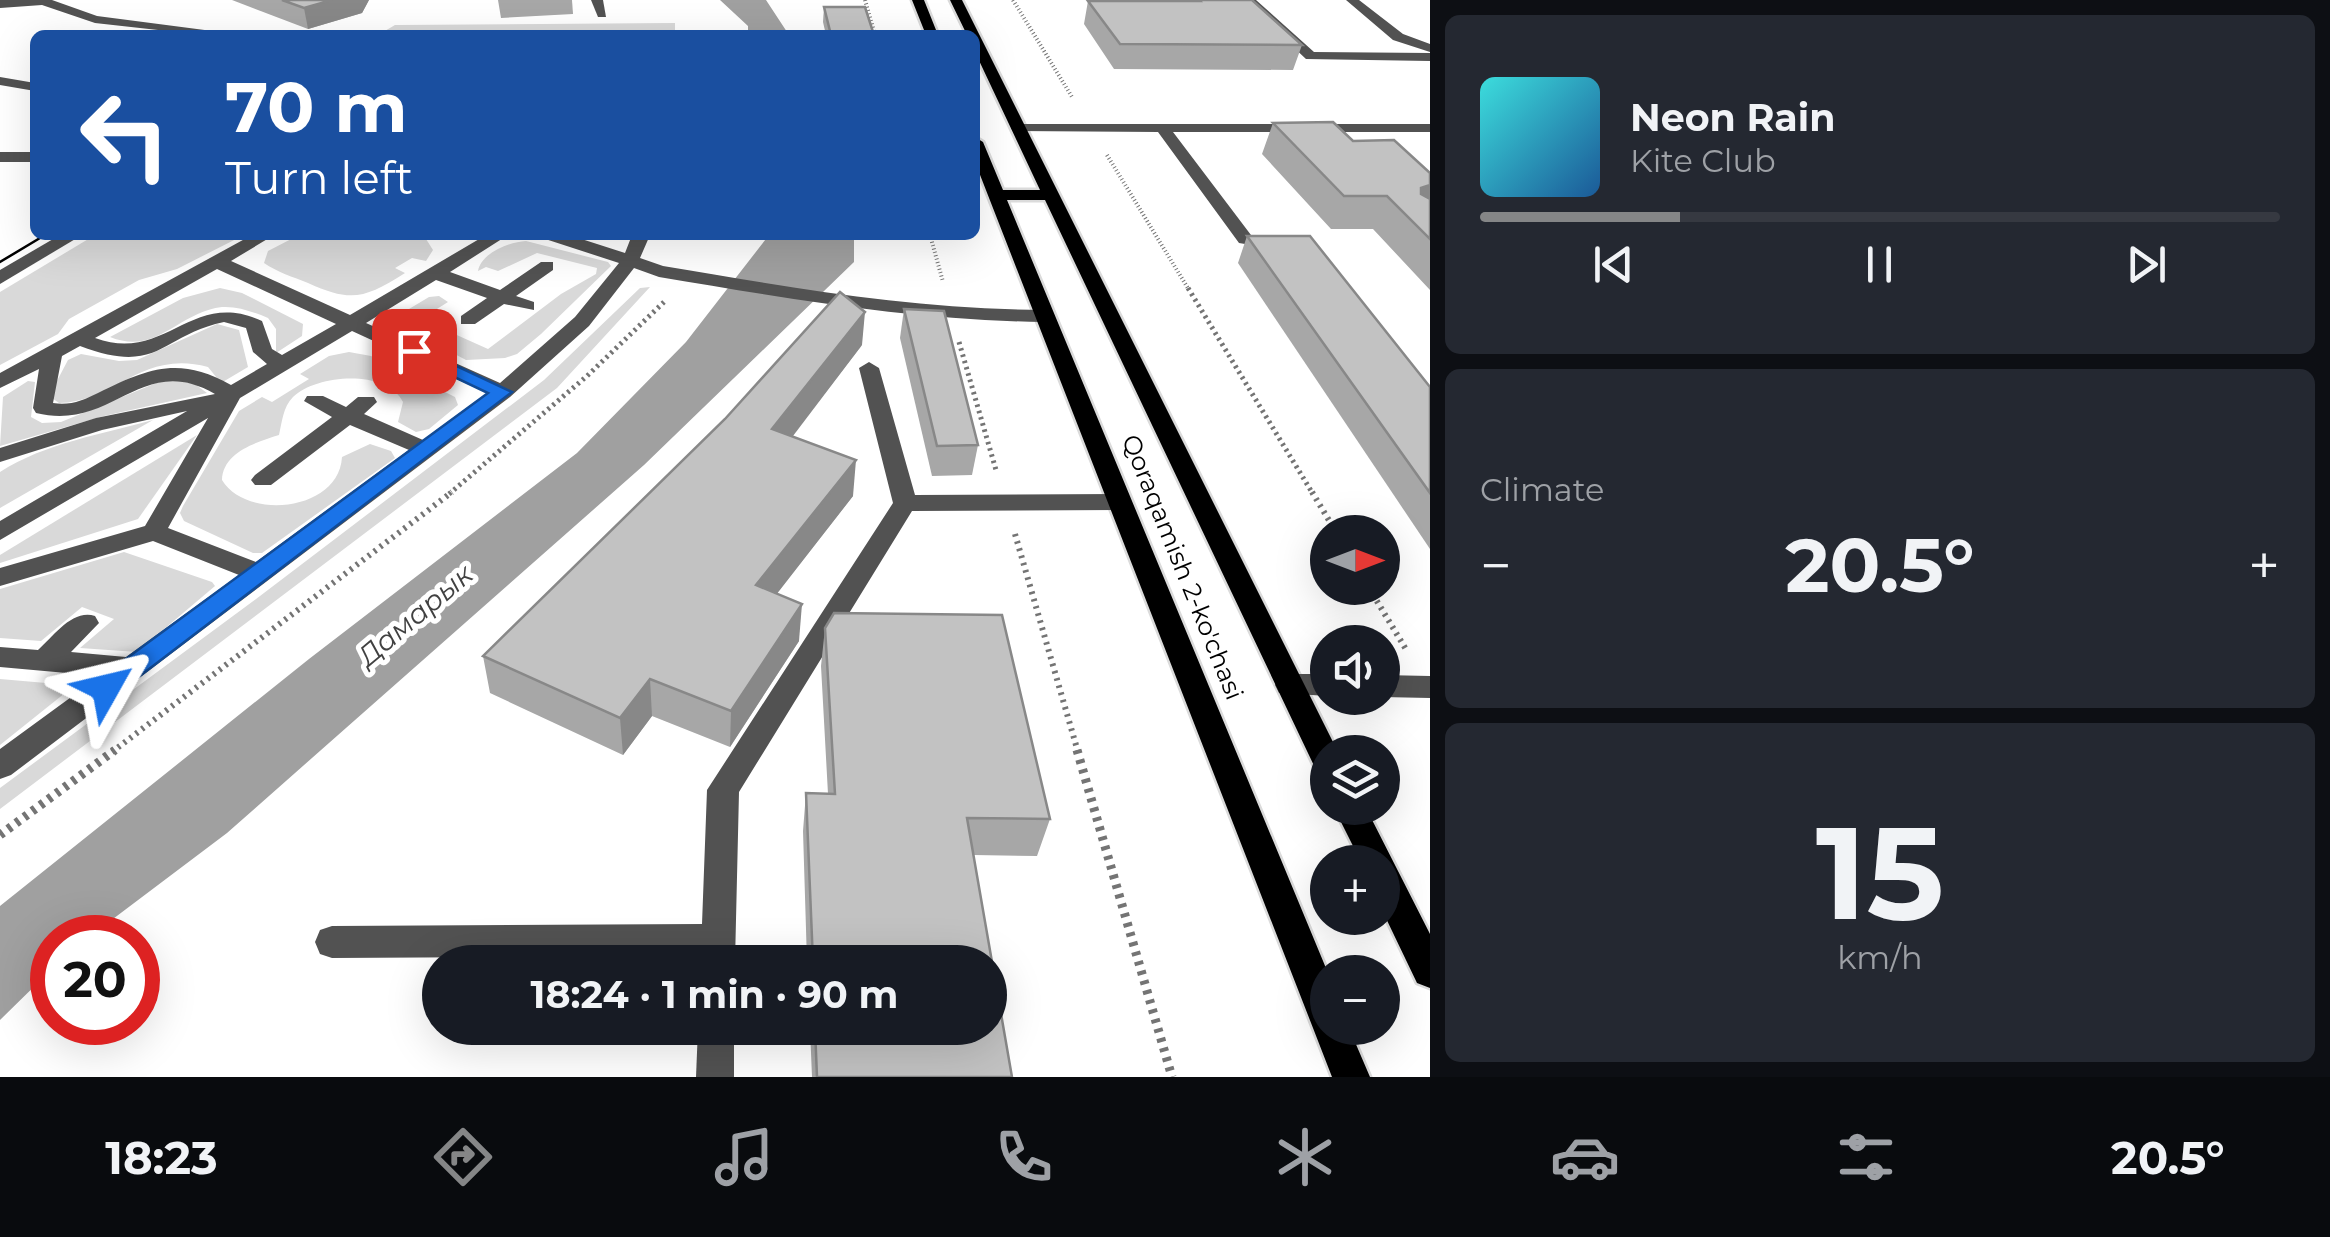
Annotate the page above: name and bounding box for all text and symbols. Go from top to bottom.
text: 70 m [225,64,408,150]
icon: left [60,70,190,200]
text: Neon Rain [1630,94,1835,141]
text: Kite Club [1630,141,1776,180]
text: Turn left [225,150,413,205]
icon: previous [1586,237,1641,292]
icon: pause [1852,237,1907,292]
icon: next [2119,237,2174,292]
pin [372,309,457,394]
icon: arrive [387,324,442,379]
street label: Qoraqamish 2-ko'chasi [1116,430,1250,704]
text: Climate [1480,470,1604,509]
north arrow [1310,515,1400,605]
map controls [1310,515,1400,1045]
text: 20.5° [1785,519,1975,611]
text: − [1480,532,1512,599]
text: + [2248,532,2280,599]
water label: Дамарык [348,556,481,675]
button: sound [1310,625,1400,715]
position arrow [54,636,158,740]
button: layers [1310,735,1400,825]
text: 15 [1816,793,1944,952]
button: + [1310,845,1400,935]
speed limit sign: 20 [30,915,160,1045]
text: km/h [1837,938,1923,977]
button: − [1310,955,1400,1045]
text: 18:24 · 1 min · 90 m [531,971,898,1018]
icon: directions [428,1122,498,1192]
icon: music [709,1122,779,1192]
icon: phone [989,1122,1059,1192]
icon: climate [1270,1122,1340,1192]
icon: car [1550,1122,1620,1192]
icon: filters [1831,1122,1901,1192]
text: 18:23 [105,1130,218,1185]
text: 20.5° [2111,1130,2225,1185]

